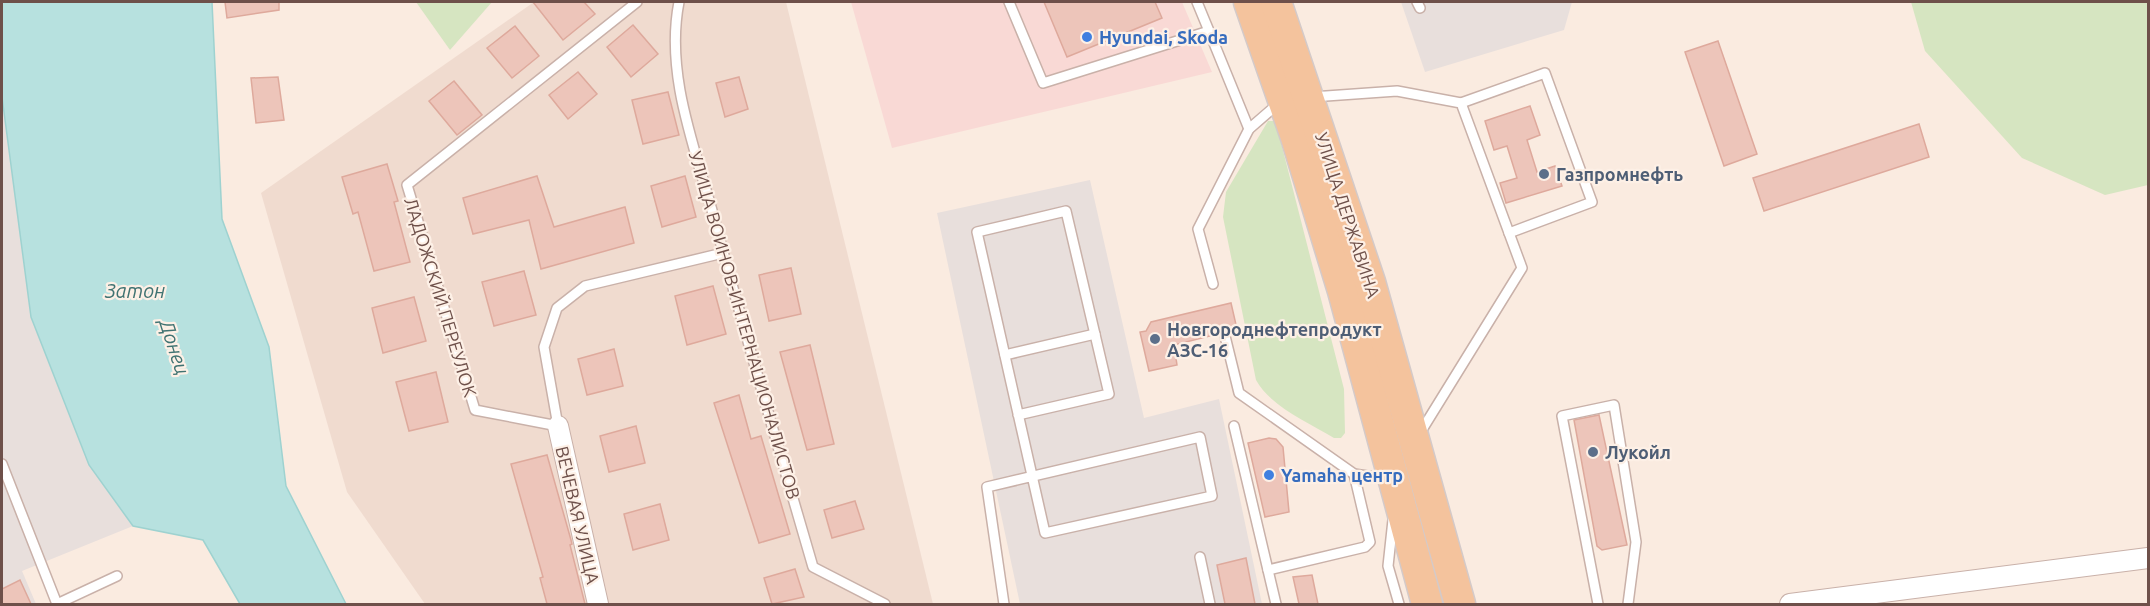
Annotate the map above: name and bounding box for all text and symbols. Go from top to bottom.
place label: Hyundai, Skoda [1099,27,1228,47]
marker: Hyundai, Skoda [1080,30,1094,44]
street label: УЛИЦА ДЕРЖАВИНА [1312,130,1384,301]
street label: УЛИЦА ВОИНОВ-ИНТЕРНАЦИОНАЛИСТОВ [686,149,804,501]
place label: Газпромнефть [1556,164,1683,184]
marker: Газпромнефть [1537,167,1551,181]
street label: ЛАДОЖСКИЙ ПЕРЕУЛОК [401,195,481,399]
water label: Затон [104,279,165,302]
water label: Донец [155,315,195,378]
place label: Новгороднефтепродукт АЗС-16 [1167,319,1382,360]
marker: Новгороднефтепродукт АЗС-16 [1148,332,1162,346]
place label: Лукойл [1605,442,1671,462]
street label: ВЕЧЕВАЯ УЛИЦА [552,444,604,586]
marker: Лукойл [1586,445,1600,459]
place label: Yamaha центр [1281,465,1403,485]
marker: Yamaha центр [1262,468,1276,482]

